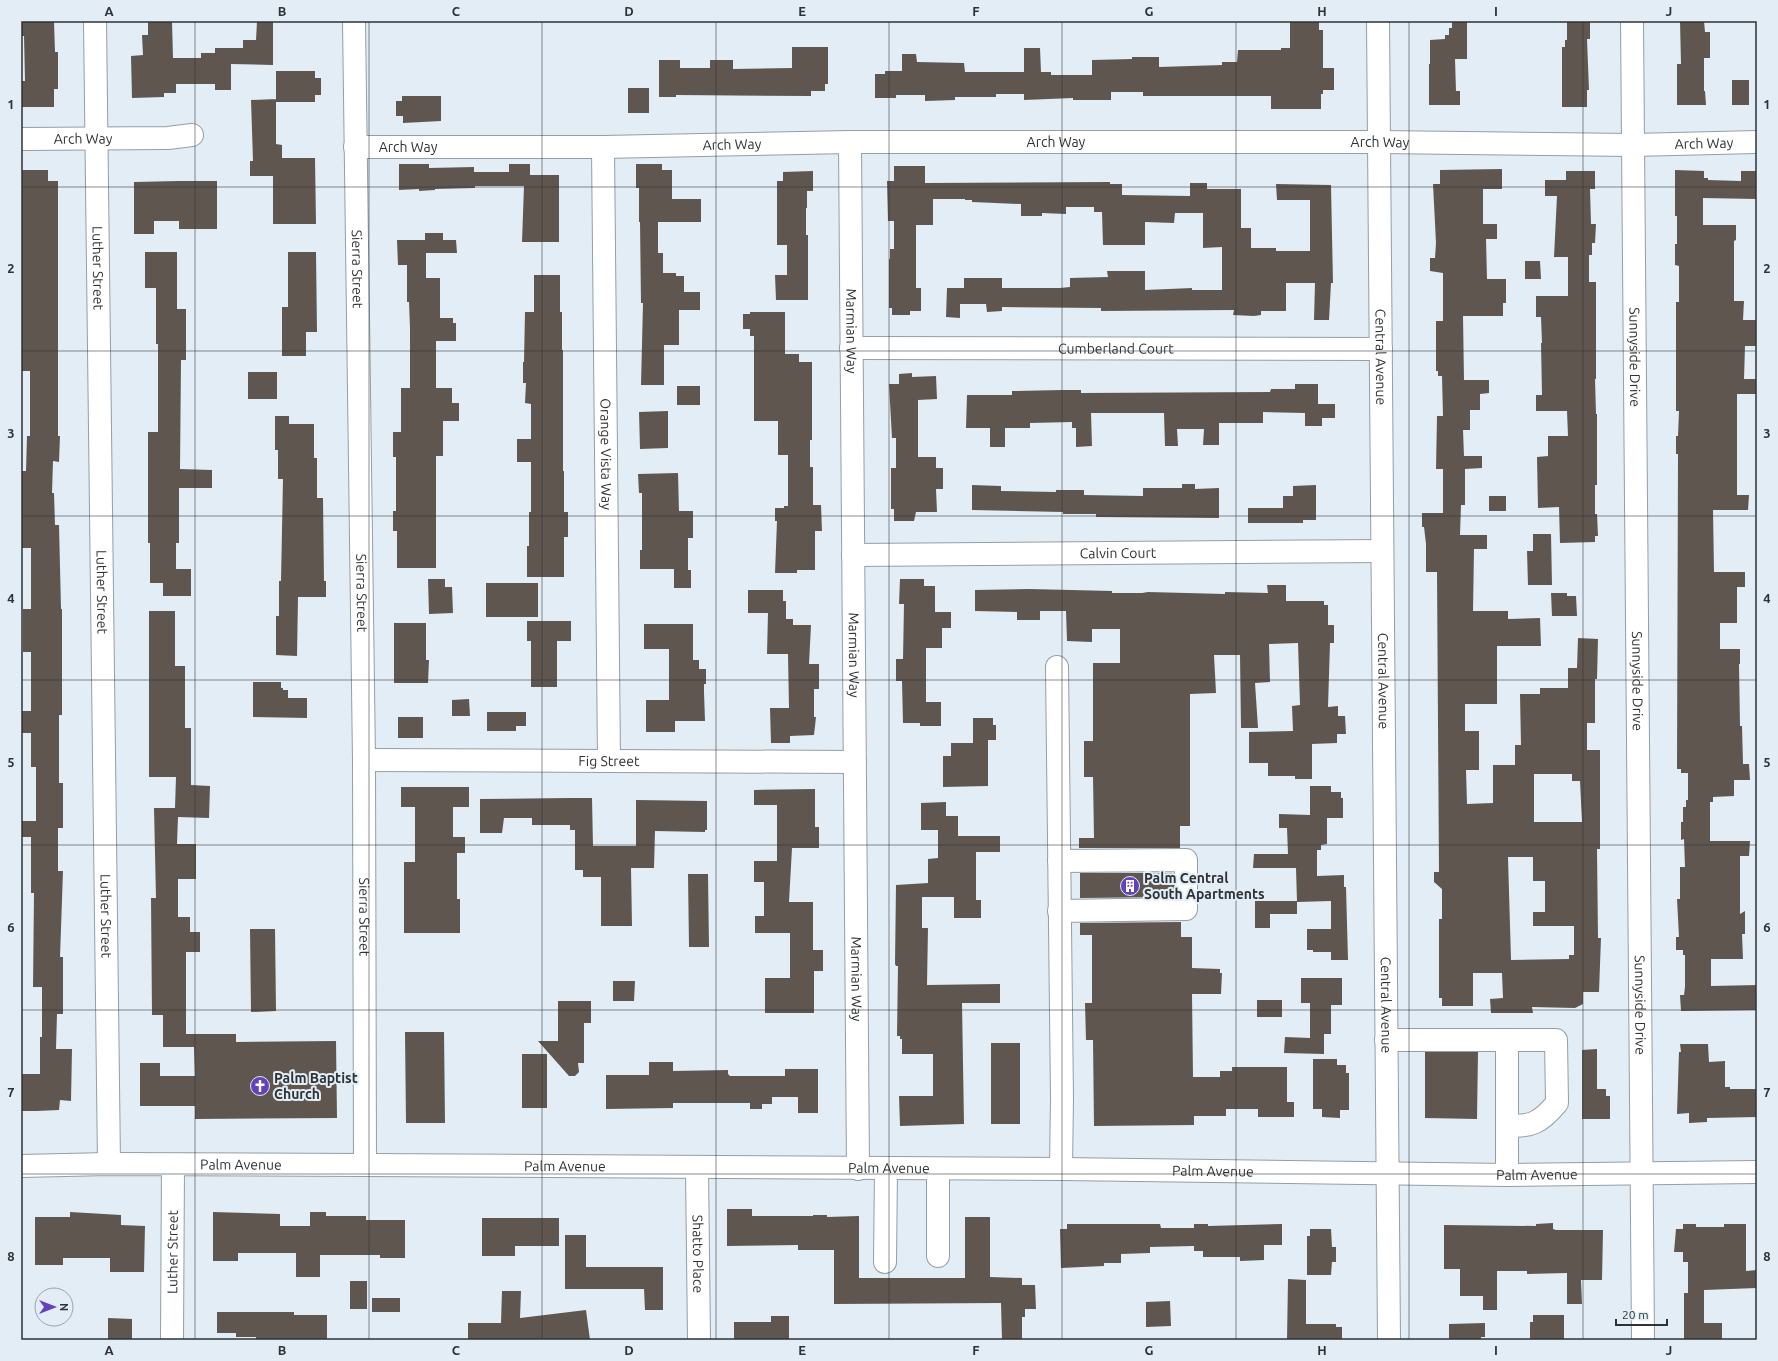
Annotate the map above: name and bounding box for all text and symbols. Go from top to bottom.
text: A [104,4,114,18]
text: B [278,4,287,18]
text: C [452,4,461,18]
text: D [624,4,634,18]
text: E [798,4,806,18]
text: F [972,4,980,18]
text: G [1145,4,1154,18]
text: H [1317,4,1327,18]
text: I [1494,4,1498,18]
text: J [1666,4,1672,18]
text: 1 [7,97,15,111]
text: 1 [1763,97,1771,111]
street label: Arch Way [54,130,113,147]
street label: Arch Way [1027,134,1086,150]
street label: Arch Way [1351,134,1410,150]
street label: Arch Way [1674,135,1734,152]
street label: Arch Way [702,136,762,153]
street label: Arch Way [379,139,438,155]
street label: Luther Street [90,226,107,311]
street label: Sierra Street [349,230,366,309]
text: 2 [7,261,15,275]
text: 2 [1763,261,1771,275]
street label: Marmian Way [843,288,860,374]
street label: Sunnyside Drive [1626,307,1643,407]
street label: Central Avenue [1372,309,1389,405]
street label: Cumberland Court [1058,340,1174,357]
street label: Orange Vista Way [597,398,615,510]
text: 3 [7,426,15,440]
text: 3 [1763,426,1771,440]
street label: Calvin Court [1080,545,1157,561]
street label: Luther Street [93,550,111,635]
street label: Sierra Street [353,554,370,633]
text: 4 [7,591,15,605]
text: 4 [1763,591,1771,605]
street label: Marmian Way [846,612,862,698]
street label: Sunnyside Drive [1629,631,1646,731]
street label: Central Avenue [1375,633,1392,729]
street label: Fig Street [578,753,640,769]
text: 5 [7,755,15,769]
text: 5 [1763,755,1771,769]
place label: Palm Central South Apartments [1144,870,1265,902]
street label: Luther Street [97,874,114,959]
building icon: Palm Central South Apartments [1119,875,1141,897]
street label: Sierra Street [356,878,372,957]
text: 6 [7,920,15,934]
text: 6 [1763,920,1771,934]
street label: Marmian Way [848,936,865,1022]
street label: Sunnyside Drive [1632,955,1649,1055]
street label: Central Avenue [1378,957,1395,1053]
place label: Palm Baptist Church [274,1070,358,1102]
church icon: Palm Baptist Church [249,1075,271,1097]
text: 7 [7,1085,15,1099]
text: 7 [1763,1085,1771,1099]
street label: Palm Avenue [200,1156,282,1173]
street label: Palm Avenue [524,1158,606,1174]
street label: Palm Avenue [848,1160,930,1176]
street label: Palm Avenue [1172,1162,1254,1180]
street label: Palm Avenue [1496,1166,1578,1183]
street label: Luther Street [164,1209,181,1294]
street label: Shatto Place [690,1215,706,1293]
text: 8 [7,1249,15,1263]
text: 8 [1763,1249,1771,1263]
north arrow [34,1287,74,1327]
scale bar [1616,1301,1667,1327]
text: N [58,1303,70,1311]
text: 20 m [1622,1308,1649,1321]
text: A [104,1343,114,1357]
text: B [278,1343,287,1357]
text: C [452,1343,461,1357]
text: D [624,1343,634,1357]
text: E [798,1343,806,1357]
text: F [972,1343,980,1357]
text: G [1145,1343,1154,1357]
text: H [1317,1343,1327,1357]
text: I [1494,1343,1498,1357]
text: J [1666,1343,1672,1357]

